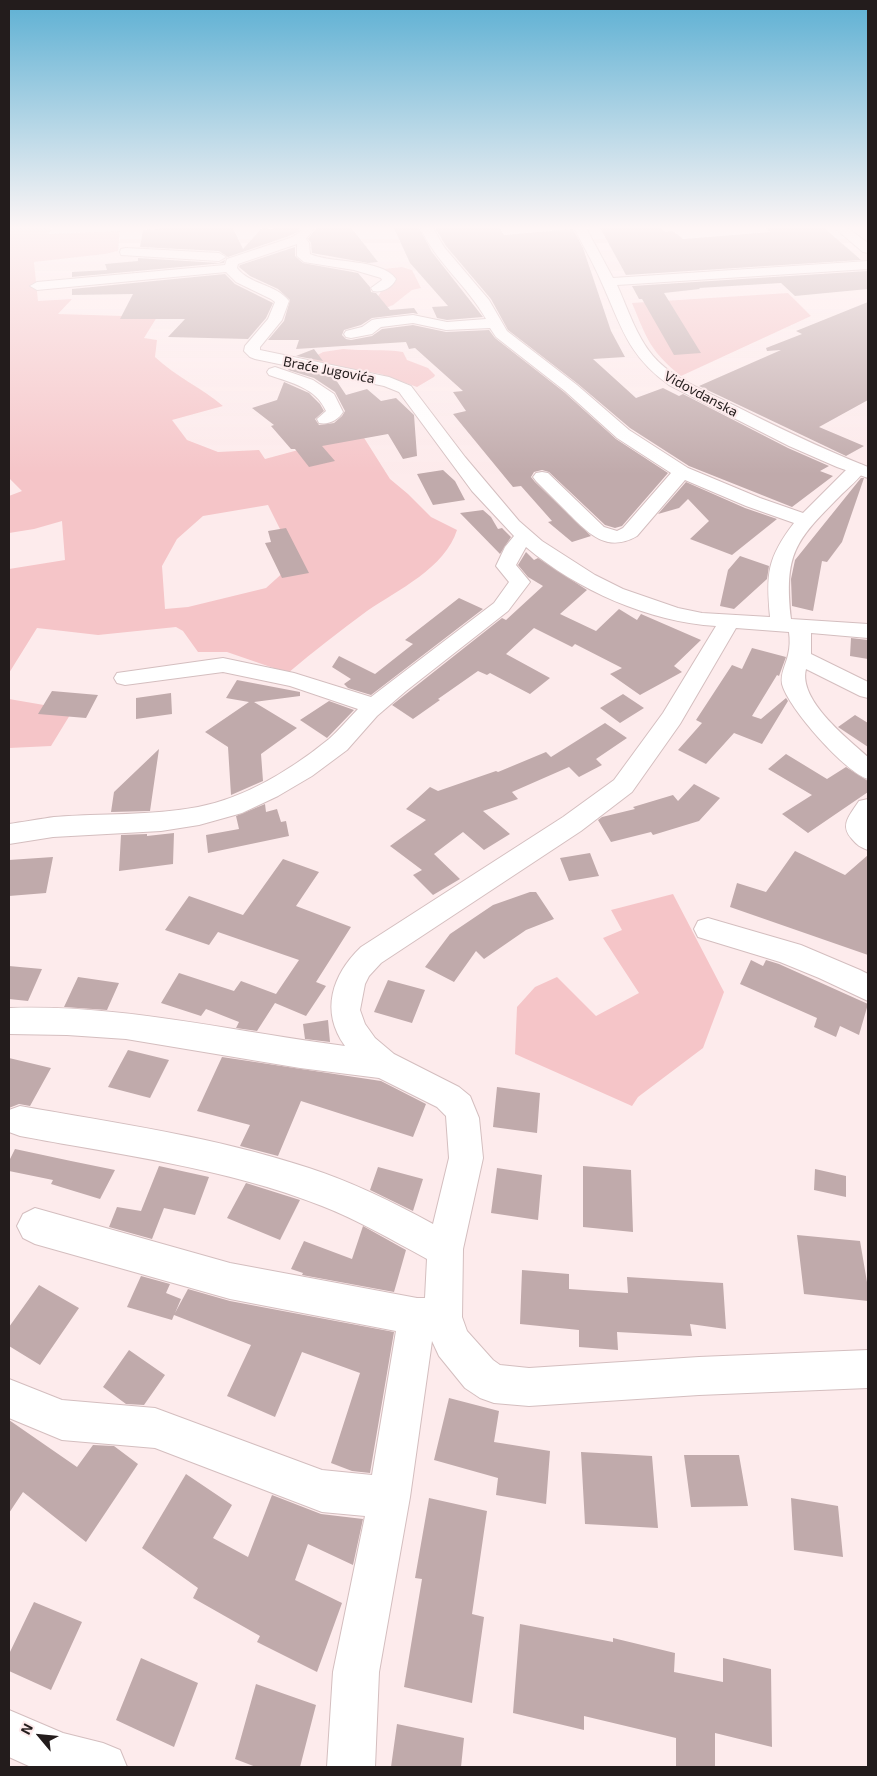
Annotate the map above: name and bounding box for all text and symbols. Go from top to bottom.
street label: Braće Jugovića [282,353,376,387]
street label: Vidovdanska [661,368,741,420]
north arrow [15,1711,65,1761]
text: N [16,1720,36,1737]

